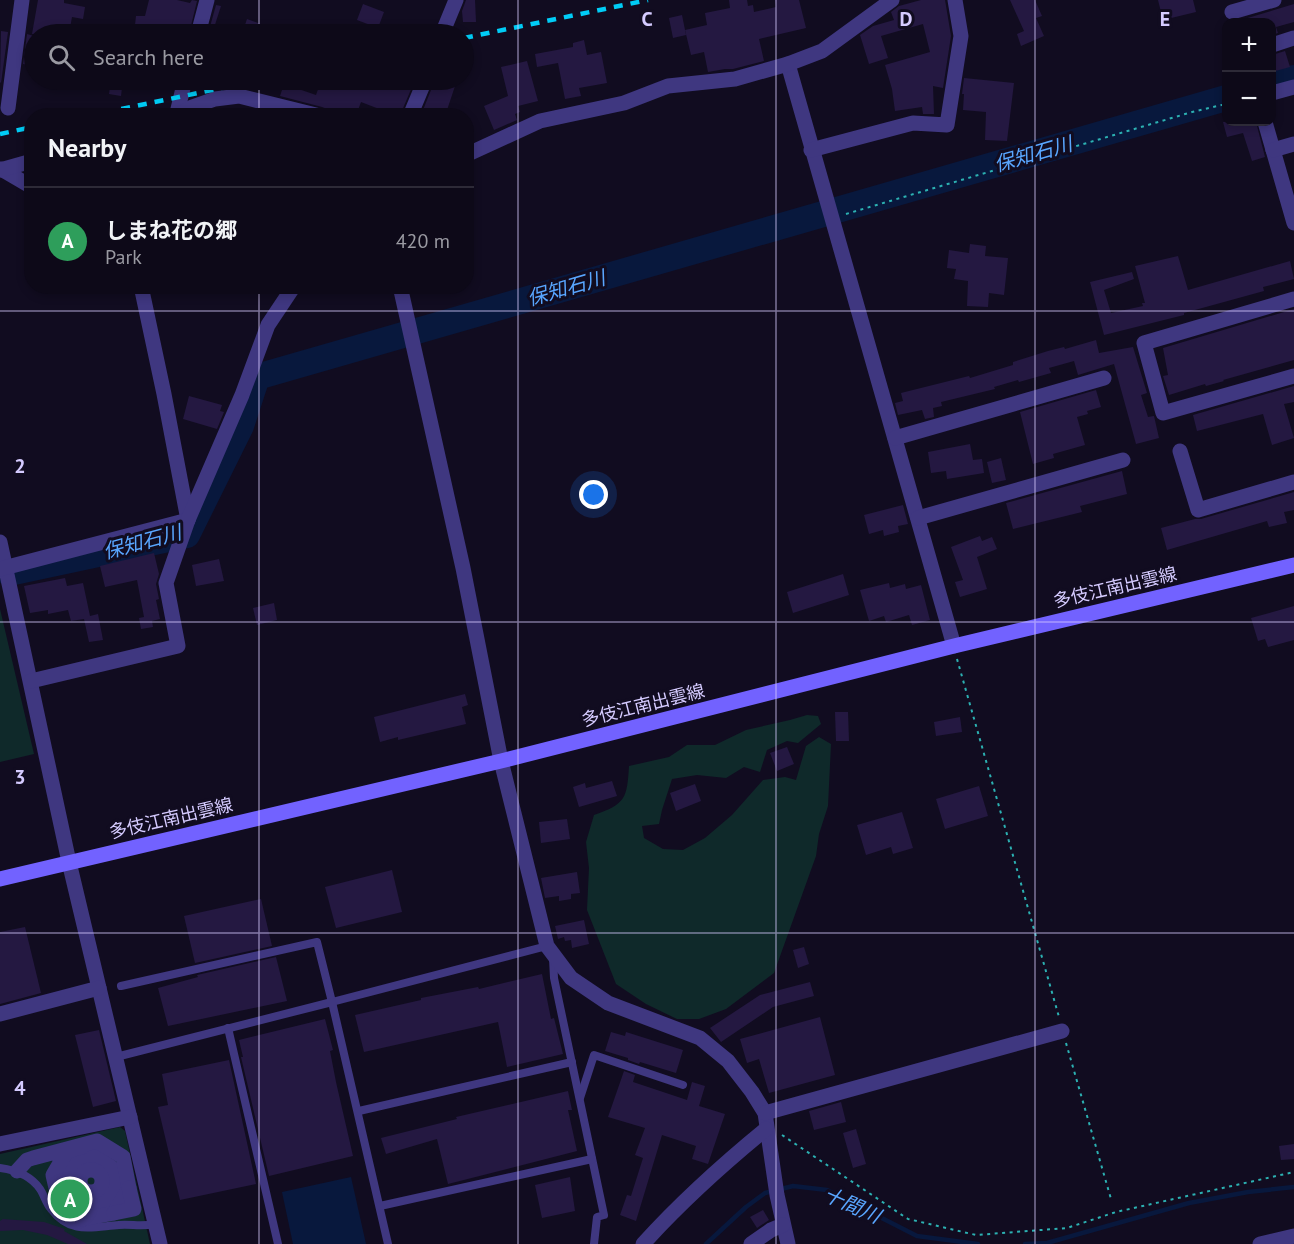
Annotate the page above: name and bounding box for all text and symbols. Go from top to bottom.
text: C [641,6,653,32]
text: D [900,6,913,32]
text: E [1160,6,1170,32]
map controls [1222,18,1276,126]
button: + [1222,18,1276,72]
search box [24,24,474,90]
icon: search [45,41,78,74]
text: Search here [93,43,204,71]
button: − [1222,72,1276,126]
water label: 保知石川 [991,130,1077,178]
text: Nearby [48,131,126,164]
text: しまね花の郷 [105,216,237,244]
text: A [61,228,74,254]
text: 420 m [396,228,450,254]
text: Park [105,244,142,270]
water label: 保知石川 [524,264,610,312]
text: 2 [14,453,26,479]
your location [579,480,608,509]
water label: 保知石川 [100,519,186,565]
street label: 多伎江南出雲線 [1051,562,1179,612]
street label: 多伎江南出雲線 [579,679,707,731]
text: 3 [14,764,26,790]
street label: 多伎江南出雲線 [107,793,235,843]
text: 4 [14,1075,26,1101]
pin: A [50,1176,90,1222]
water label: 十間川 [819,1181,887,1230]

